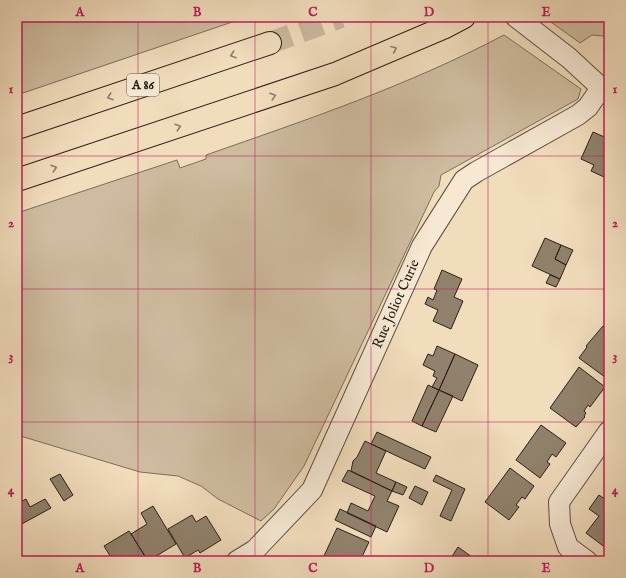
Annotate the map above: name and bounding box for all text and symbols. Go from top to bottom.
text: A [75,4,86,21]
text: B [193,4,202,21]
text: C [308,4,318,21]
text: D [424,4,435,21]
text: E [541,4,551,21]
one-way arrow [390,46,398,54]
one-way arrow [229,50,236,59]
road number: A 86 [127,74,159,96]
text: 1 [9,81,14,98]
text: 1 [613,81,618,98]
one-way arrow [106,92,113,100]
one-way arrow [269,92,276,100]
one-way arrow [174,124,181,132]
one-way arrow [50,164,57,173]
text: 2 [8,215,14,232]
text: 2 [612,215,618,232]
street label: Rue Joliot Curie [368,256,424,351]
text: 3 [9,348,14,365]
text: 3 [613,348,618,365]
text: 4 [8,482,15,499]
text: 4 [612,482,619,499]
text: A [75,560,86,577]
text: B [193,560,202,577]
text: C [308,560,318,577]
text: D [424,560,435,577]
text: E [541,560,551,577]

